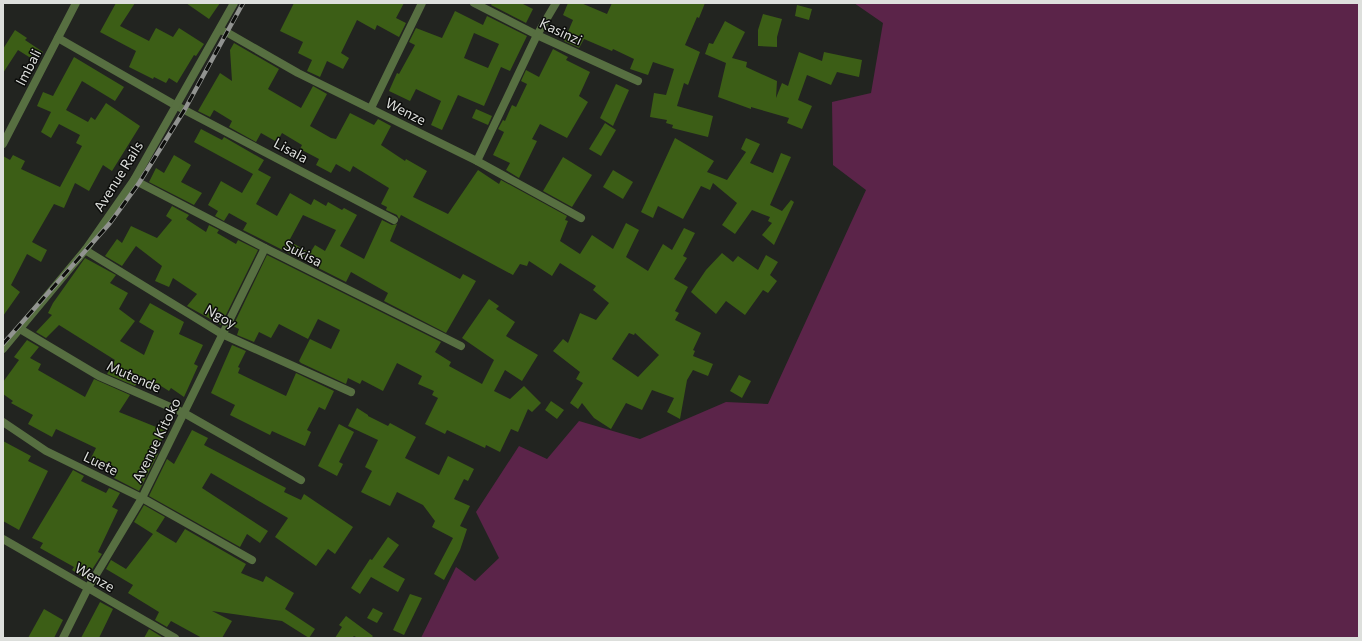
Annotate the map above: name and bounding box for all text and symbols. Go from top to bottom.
street label: Kasinzi [537,14,585,48]
street label: Imbali [12,46,44,88]
street label: Wenze [383,94,429,128]
street label: Lisala [271,134,311,166]
street label: Avenue Rails [90,138,146,214]
street label: Sukisa [281,236,325,270]
street label: Ngoy [202,300,240,332]
street label: Mutende [104,356,164,396]
street label: Avenue Kitoko [128,395,184,485]
street label: Luete [81,447,121,479]
street label: Wenze [72,559,118,595]

